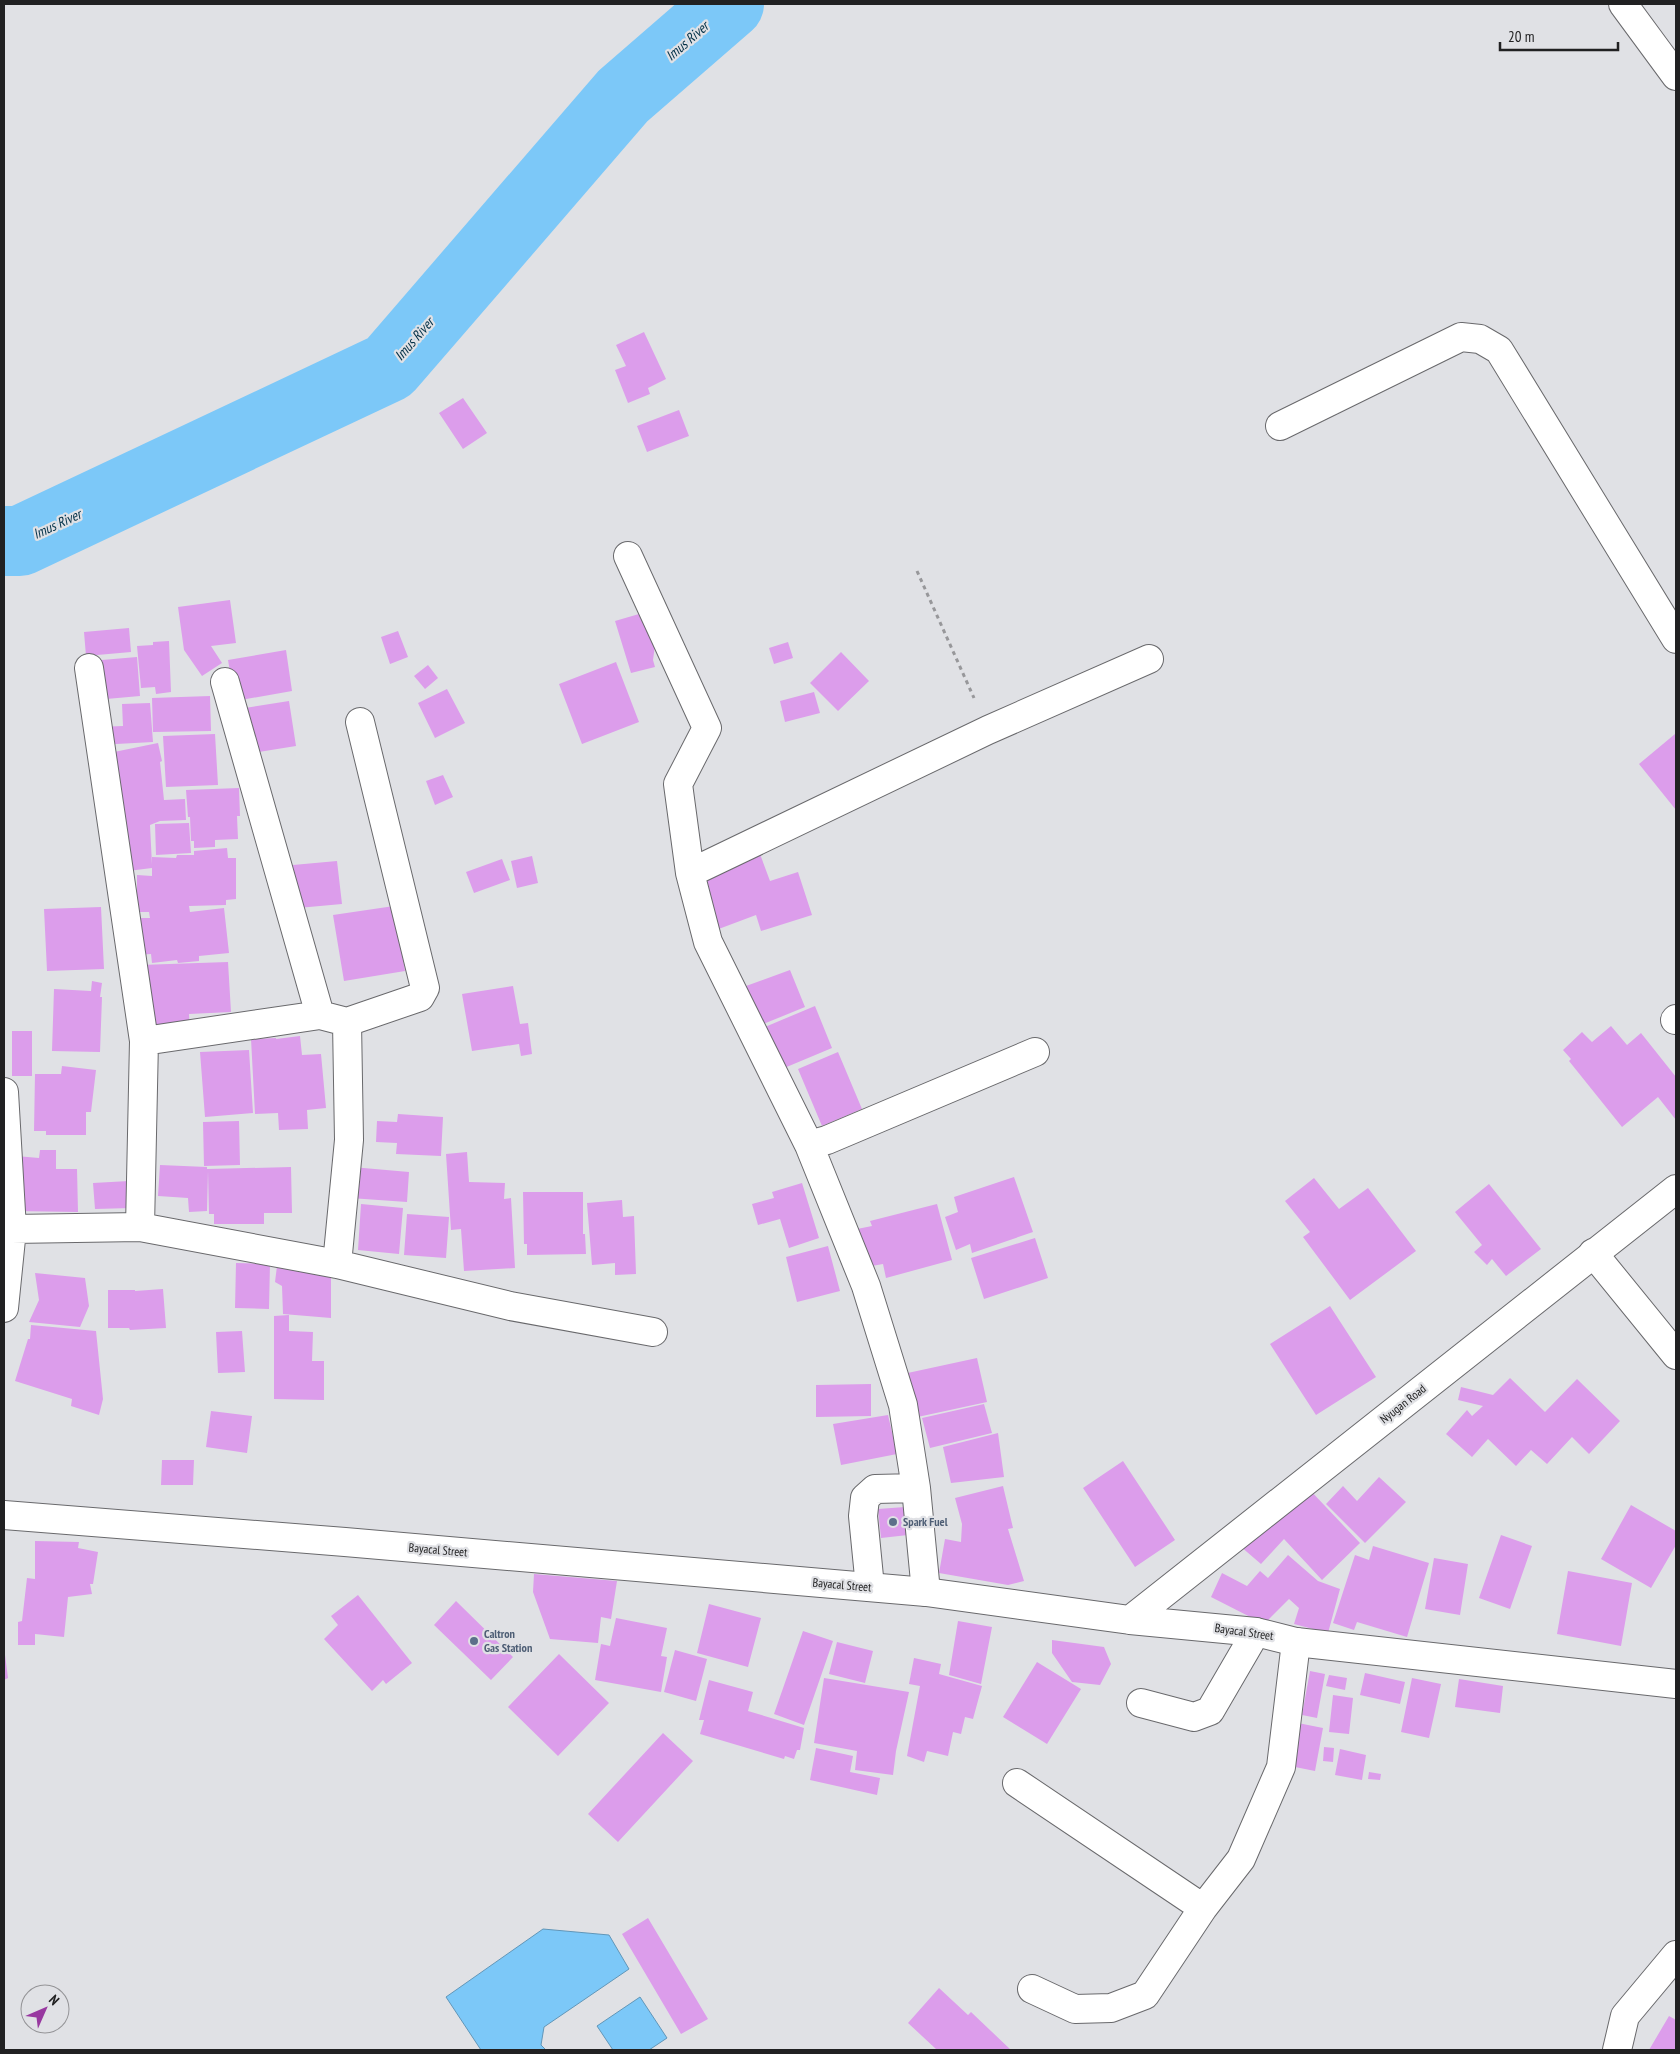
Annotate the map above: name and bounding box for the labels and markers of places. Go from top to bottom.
place label: Spark Fuel [903,1514,948,1529]
marker: Spark Fuel [887,1516,899,1528]
place label: Caltron Gas Station [484,1626,532,1655]
marker: Caltron Gas Station [468,1635,480,1647]

